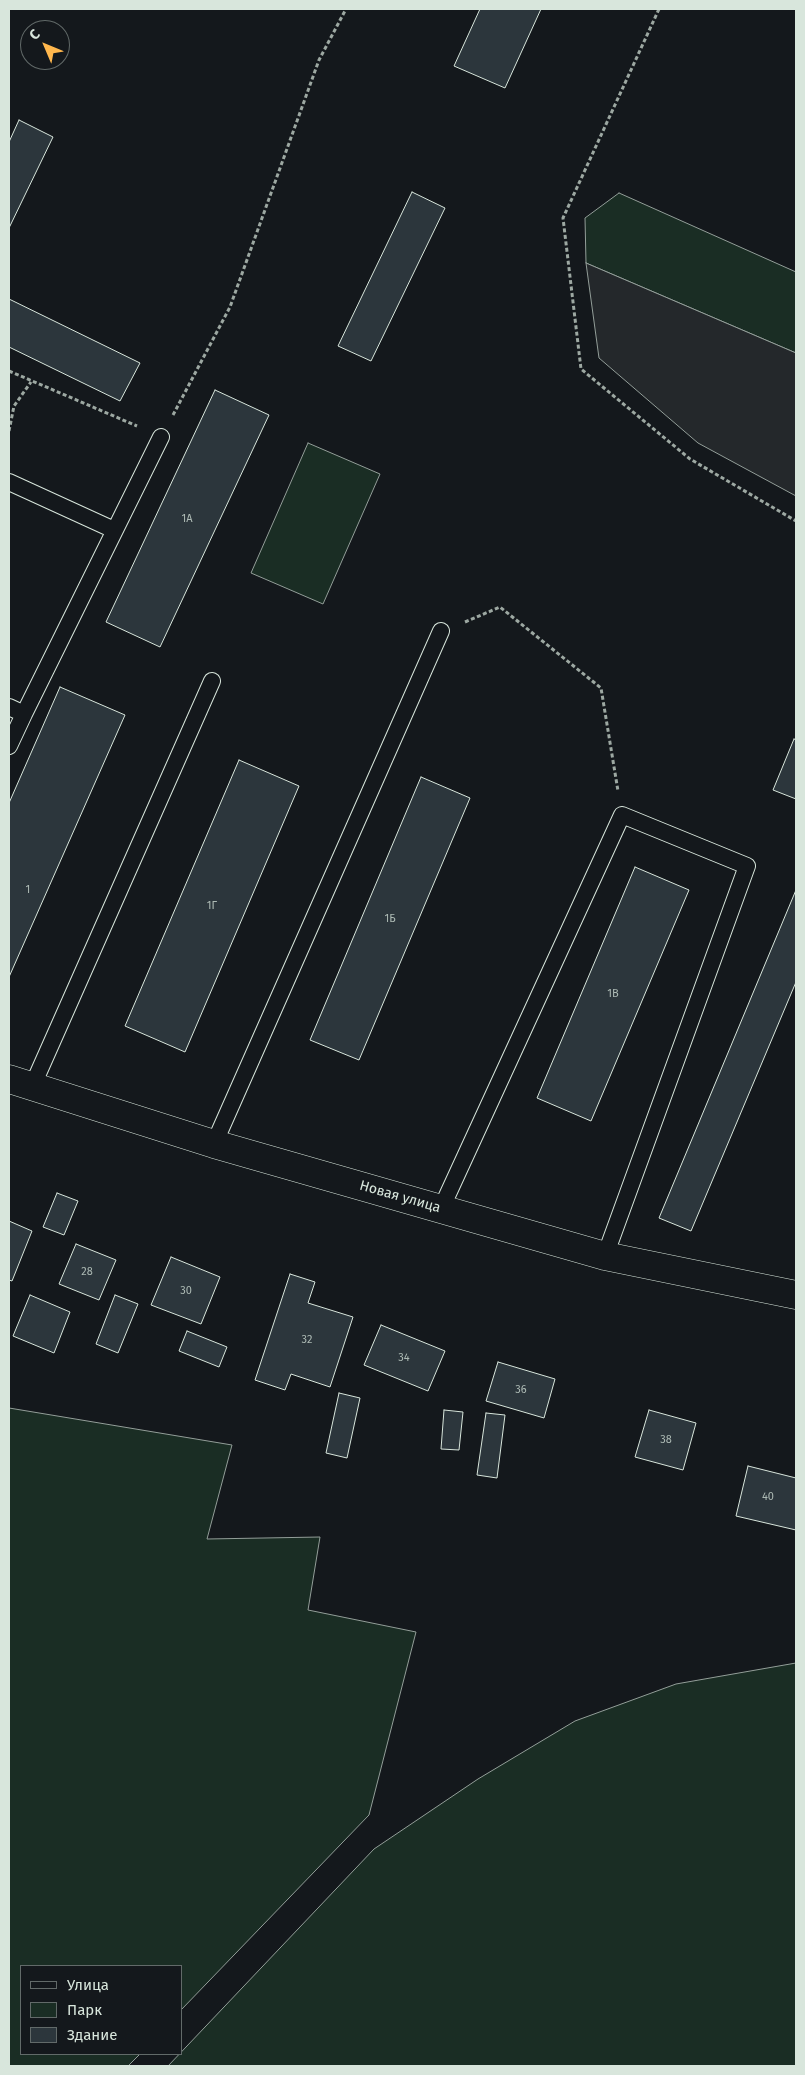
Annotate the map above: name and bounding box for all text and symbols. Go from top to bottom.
north arrow [20,20,70,70]
text: С [26,26,44,44]
house number: 1А [181,512,193,526]
house number: 1 [26,883,30,897]
house number: 1Г [207,899,217,913]
house number: 1Б [384,912,396,926]
house number: 1В [607,987,619,1001]
street label: Новая улица [358,1177,442,1217]
house number: 28 [81,1265,93,1279]
house number: 30 [180,1284,192,1298]
house number: 32 [302,1333,312,1347]
house number: 34 [398,1351,410,1365]
house number: 36 [515,1383,527,1397]
house number: 38 [660,1433,672,1447]
house number: 40 [762,1490,774,1504]
legend [20,1965,182,2055]
text: Улица [67,1976,109,1994]
text: Парк [67,2001,102,2019]
text: Здание [67,2026,117,2044]

